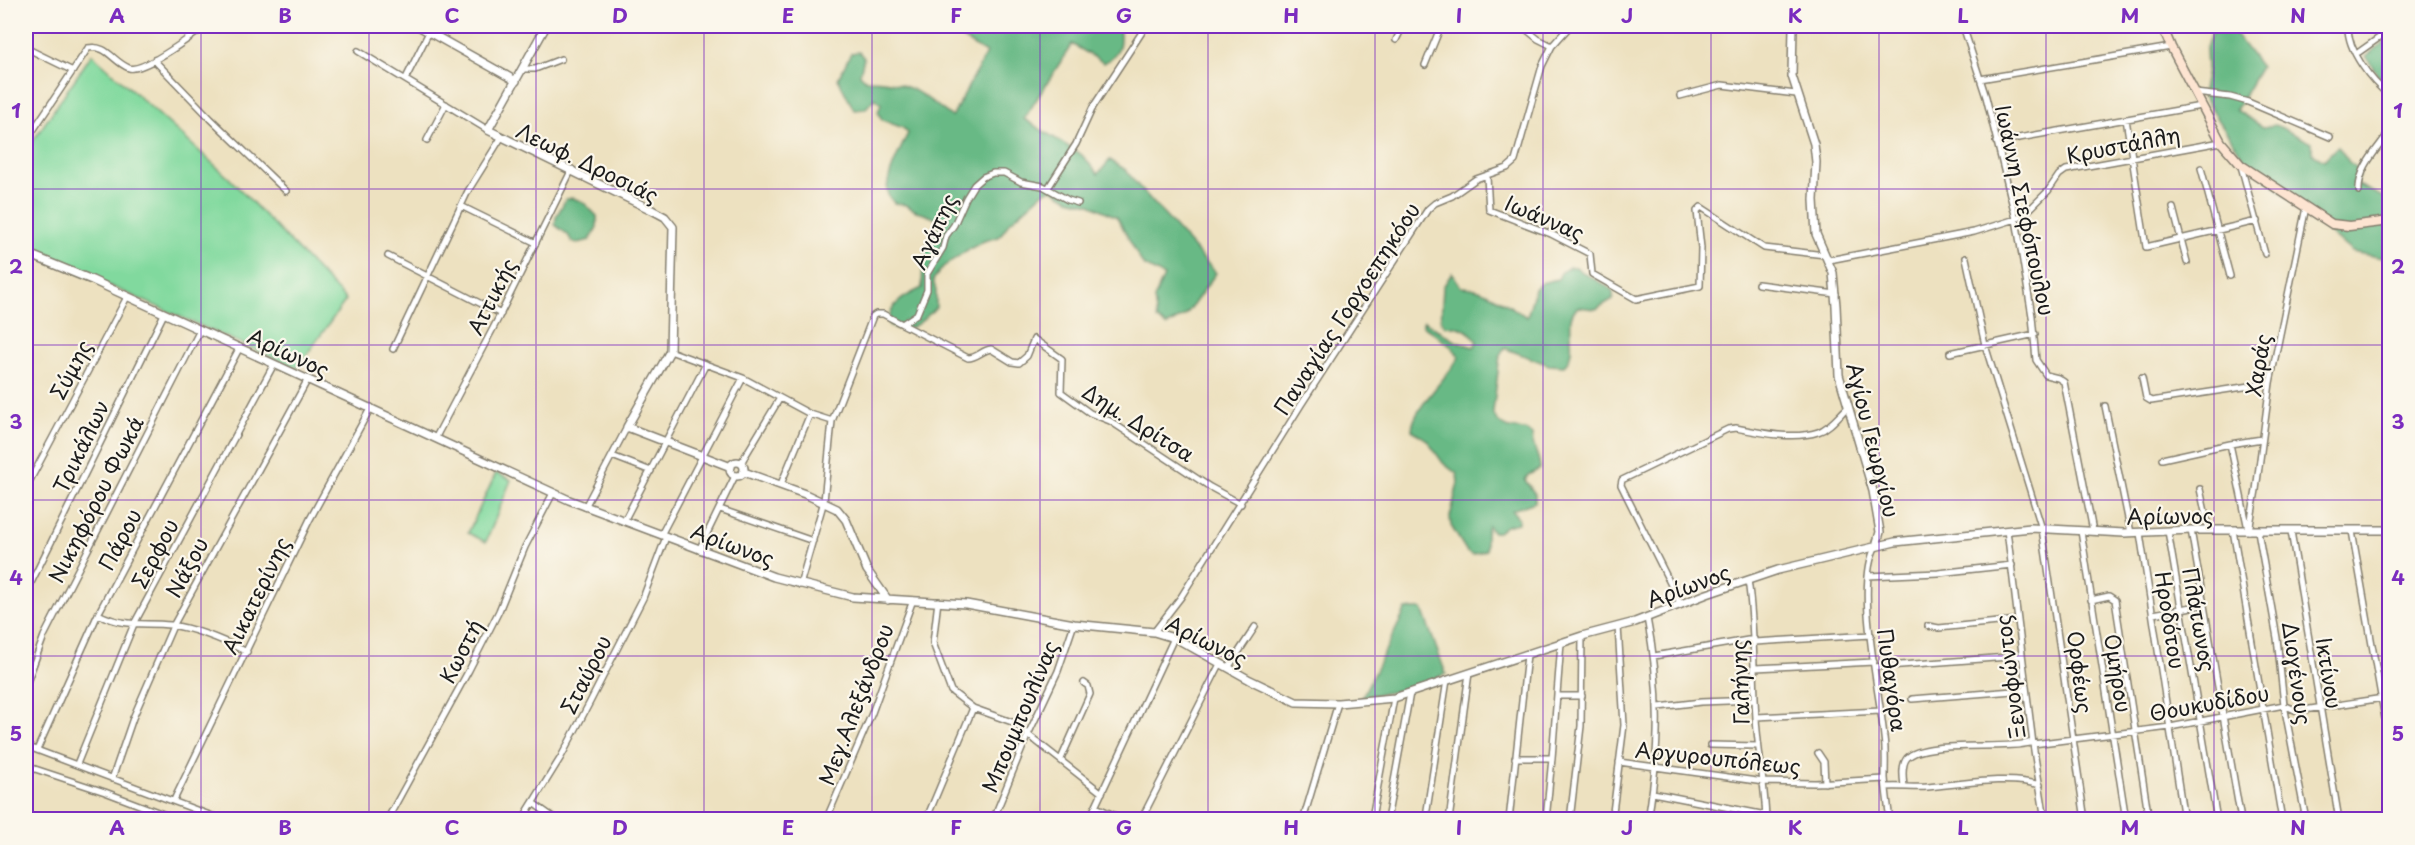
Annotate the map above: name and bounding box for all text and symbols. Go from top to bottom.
text: A [109,0,125,30]
text: B [278,0,292,30]
text: C [444,0,460,30]
text: D [612,0,628,30]
text: E [782,0,794,30]
text: F [950,0,962,30]
text: G [1116,0,1132,30]
text: H [1283,0,1299,30]
text: I [1456,0,1462,30]
text: J [1621,0,1633,30]
text: K [1788,0,1803,30]
text: L [1957,0,1969,30]
text: M [2121,0,2139,30]
text: N [2290,0,2306,30]
text: 1 [11,95,21,125]
text: 1 [2393,95,2403,125]
street label: Ιωάννη Στεφόπουλου [1988,102,2064,318]
street label: Λεωφ. Δροσιάς [512,114,665,210]
street label: Κρυστάλλη [2064,117,2182,171]
street label: Ιωάννας [1500,186,1590,248]
street label: Αγάπης [902,188,964,274]
street label: Παναγίας Γοργοεπηκόου [1265,195,1427,421]
text: 2 [9,251,23,281]
text: 2 [2391,251,2405,281]
street label: Αττικής [458,252,524,340]
street label: Αρίωνος [243,319,335,385]
street label: Χαράς [2236,331,2278,399]
street label: Σύμης [41,333,99,404]
street label: Αγίου Γεωργίου [1839,359,1909,521]
street label: Δημ. Δρίτσα [1077,375,1201,469]
street label: Τρικάλων [44,394,116,498]
text: 3 [9,406,23,436]
text: 3 [2391,406,2405,436]
street label: Νικηφόρου Φωκά [39,410,151,588]
street label: Αρίωνος [2126,498,2214,532]
street label: Πάρου [89,503,149,575]
street label: Σερφου [122,512,186,594]
street label: Αρίωνος [687,514,779,574]
street label: Νάξου [157,531,215,603]
street label: Αικατερίνης [213,531,297,659]
street label: Αρίωνος [1642,555,1734,615]
text: 4 [9,562,23,592]
text: 4 [2391,562,2405,592]
street label: Πλάτωνος [2175,564,2225,674]
street label: Ηροδότου [2147,569,2195,671]
street label: Αρίωνος [1161,607,1253,673]
street label: Κωστή [430,613,490,689]
street label: Ξενοφώντος [1986,613,2032,741]
street label: Μεγ.Αλεξάνδρου [809,619,901,789]
street label: Διογένους [2275,619,2321,727]
street label: Πυθαγόρα [1870,626,1916,734]
street label: Σταύρου [551,629,619,719]
street label: Ορφέως [2060,629,2102,715]
street label: Ομήρου [2097,631,2141,715]
street label: Μπουμπουλίνας [973,635,1065,797]
street label: Ικτίνου [2309,635,2351,711]
street label: Γαλήνης [1722,638,1756,725]
street label: Θουκυδίδου [2147,676,2271,728]
text: 5 [10,718,22,748]
text: 5 [2392,718,2404,748]
street label: Αργυρουπόλεως [1634,732,1802,782]
text: A [109,812,125,842]
text: B [278,812,292,842]
text: C [444,812,460,842]
text: D [612,812,628,842]
text: E [782,812,794,842]
text: F [950,812,962,842]
text: G [1116,812,1132,842]
text: H [1283,812,1299,842]
text: I [1456,812,1462,842]
text: J [1621,812,1633,842]
text: K [1788,812,1803,842]
text: L [1957,812,1969,842]
text: M [2121,812,2139,842]
text: N [2290,812,2306,842]

